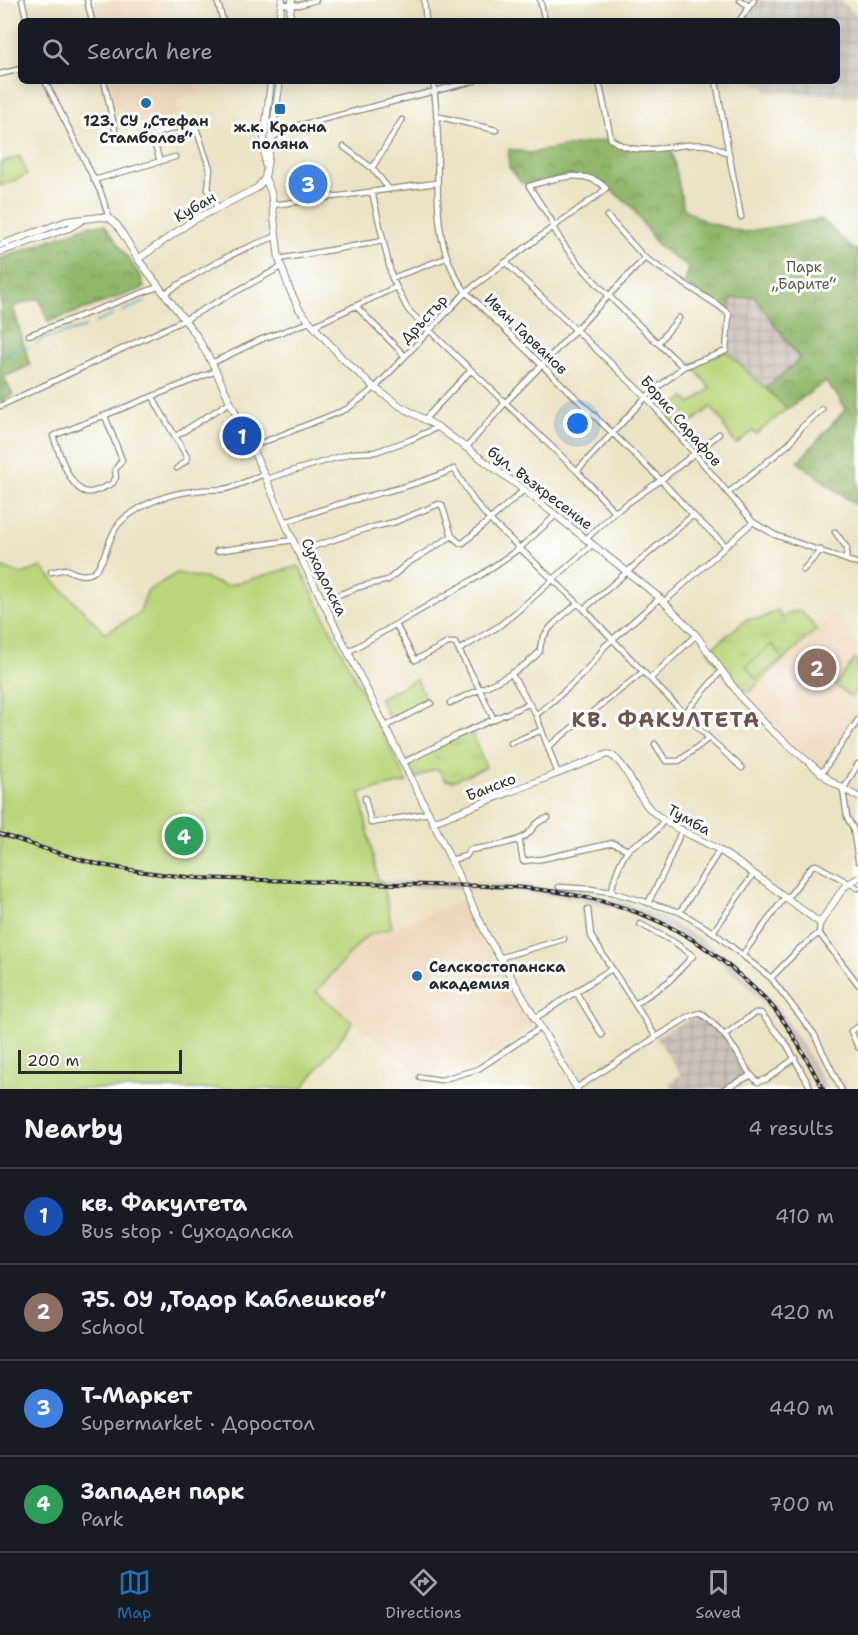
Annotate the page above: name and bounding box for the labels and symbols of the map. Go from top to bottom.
marker: 123. СУ „Стефан Стамболов“ [139,96,153,110]
marker: ж.к. Красна поляна [273,102,287,116]
place label: 123. СУ „Стефан Стамболов“ [83,111,209,148]
place label: ж.к. Красна поляна [233,117,327,154]
pin: 3 [288,162,328,207]
street label: Кубан [171,187,219,227]
park label: Парк „Барите“ [771,257,836,294]
street label: Иван Гарванов [480,289,572,379]
street label: Дръстър [396,290,452,348]
street label: Борис Сарафов [636,371,726,471]
your location [563,409,592,438]
pin: 1 [222,414,262,458]
street label: бул. Възкресение [483,442,597,534]
street label: Суходолска [297,535,352,620]
pin: 2 [798,646,836,690]
district label: КВ. ФАКУЛТЕТА [571,706,761,734]
street label: Банско [463,768,519,806]
street label: Тумба [664,800,715,840]
pin: 4 [164,814,204,858]
place label: Селскостопанска академия [429,957,566,994]
marker: Селскостопанска академия [410,969,424,983]
scale bar [18,1047,182,1074]

